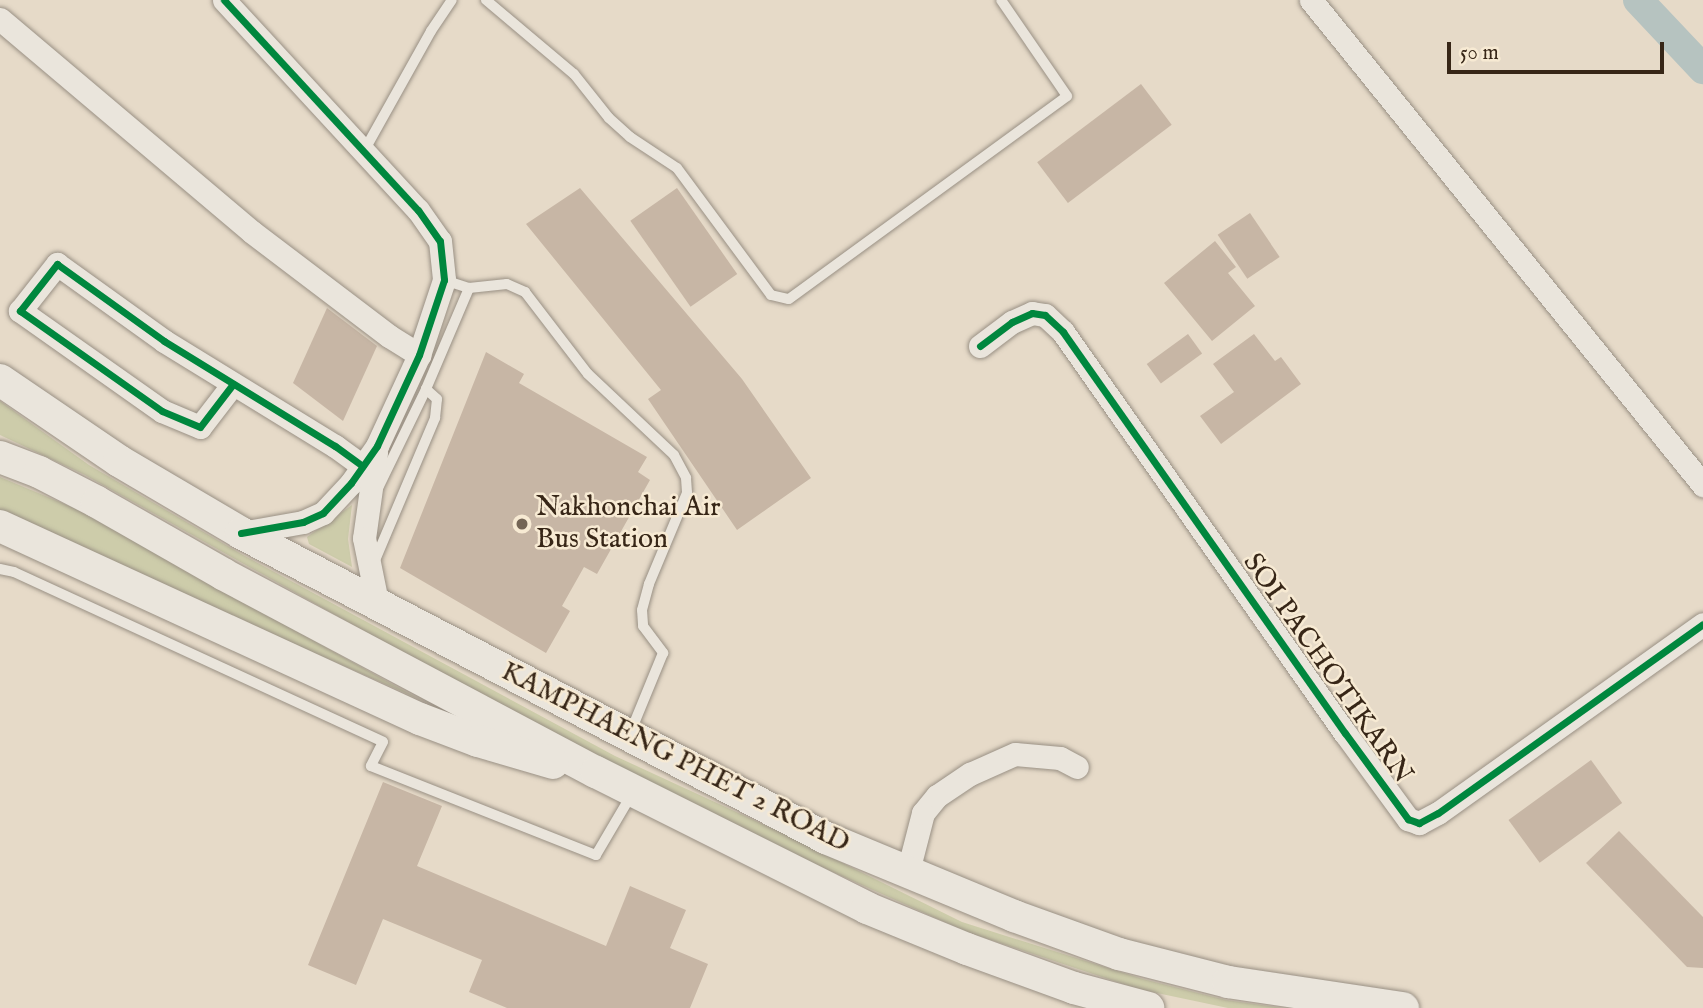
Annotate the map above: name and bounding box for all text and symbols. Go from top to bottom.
scale bar [1451,28,1668,72]
text: 50 m [1460,40,1499,67]
place label: Nakhonchai Air Bus Station [536,491,721,557]
marker: Nakhonchai Air Bus Station [514,516,530,532]
street label: SOI PACHOTIKARN [1235,547,1419,791]
street label: KAMPHAENG PHET 2 ROAD [495,655,855,861]

